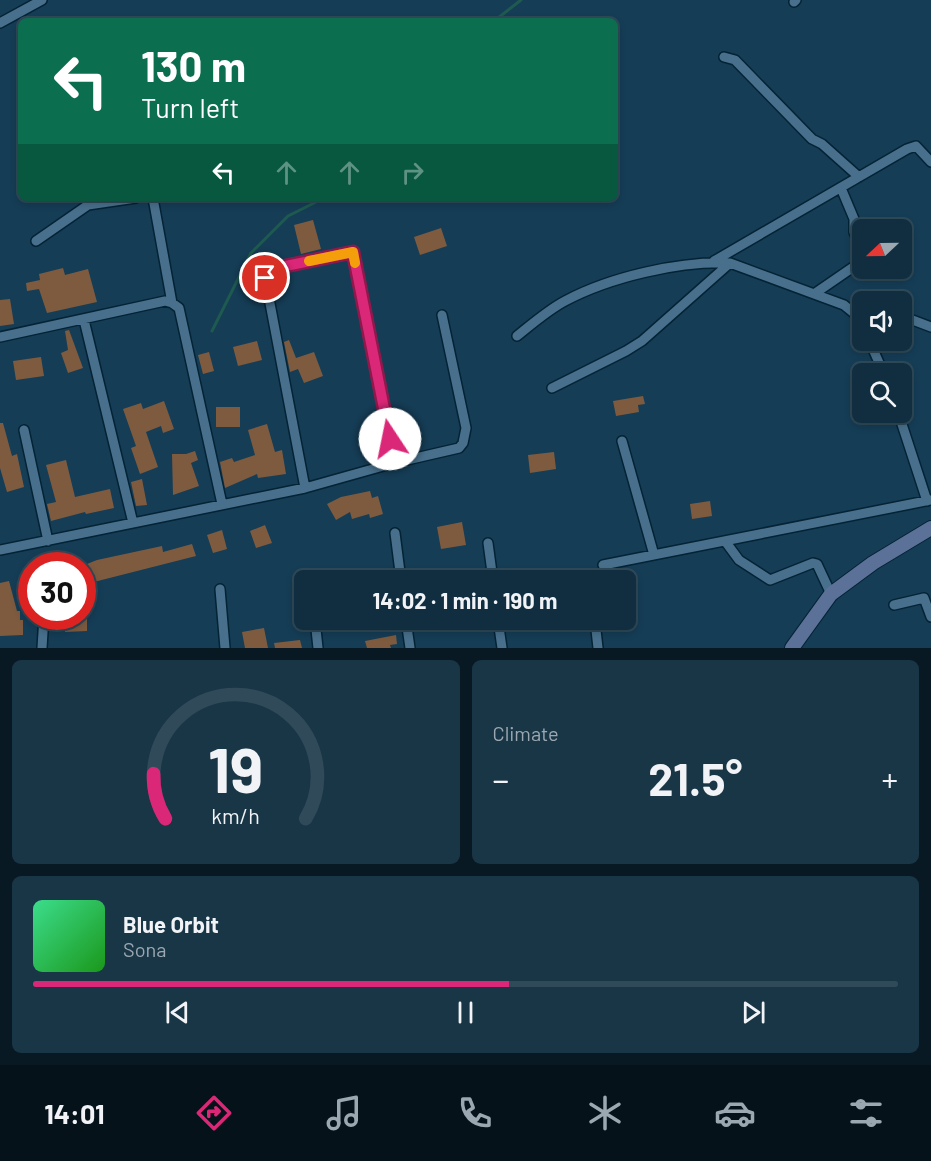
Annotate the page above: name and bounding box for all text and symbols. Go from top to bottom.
text: 130 m [141,40,246,90]
icon: left [42,42,120,120]
text: Turn left [141,91,239,123]
icon: left [207,156,240,189]
icon: ahead [270,156,303,189]
icon: ahead [333,156,366,189]
icon: right [396,156,429,189]
north arrow [852,219,912,279]
map controls [852,219,912,423]
pin [239,252,290,303]
icon: arrive [248,261,281,294]
button: sound [852,291,912,351]
button: search [852,363,912,423]
position arrow [358,407,422,471]
speed limit sign: 30 [18,552,96,630]
text: 14:02 · 1 min · 190 m [373,587,557,613]
text: Climate [493,721,559,745]
text: 19 [208,731,263,805]
text: 21.5° [648,751,742,805]
text: − [493,759,509,799]
text: + [882,759,898,799]
text: km/h [211,803,260,828]
text: Blue Orbit [123,911,219,937]
text: Sona [123,937,167,961]
icon: previous [161,996,194,1029]
icon: pause [449,996,482,1029]
icon: next [737,996,770,1029]
icon: directions [193,1092,235,1134]
icon: music [323,1092,365,1134]
icon: phone [454,1092,496,1134]
icon: climate [584,1092,626,1134]
icon: car [714,1092,756,1134]
icon: filters [845,1092,887,1134]
text: 14:01 [44,1097,105,1129]

